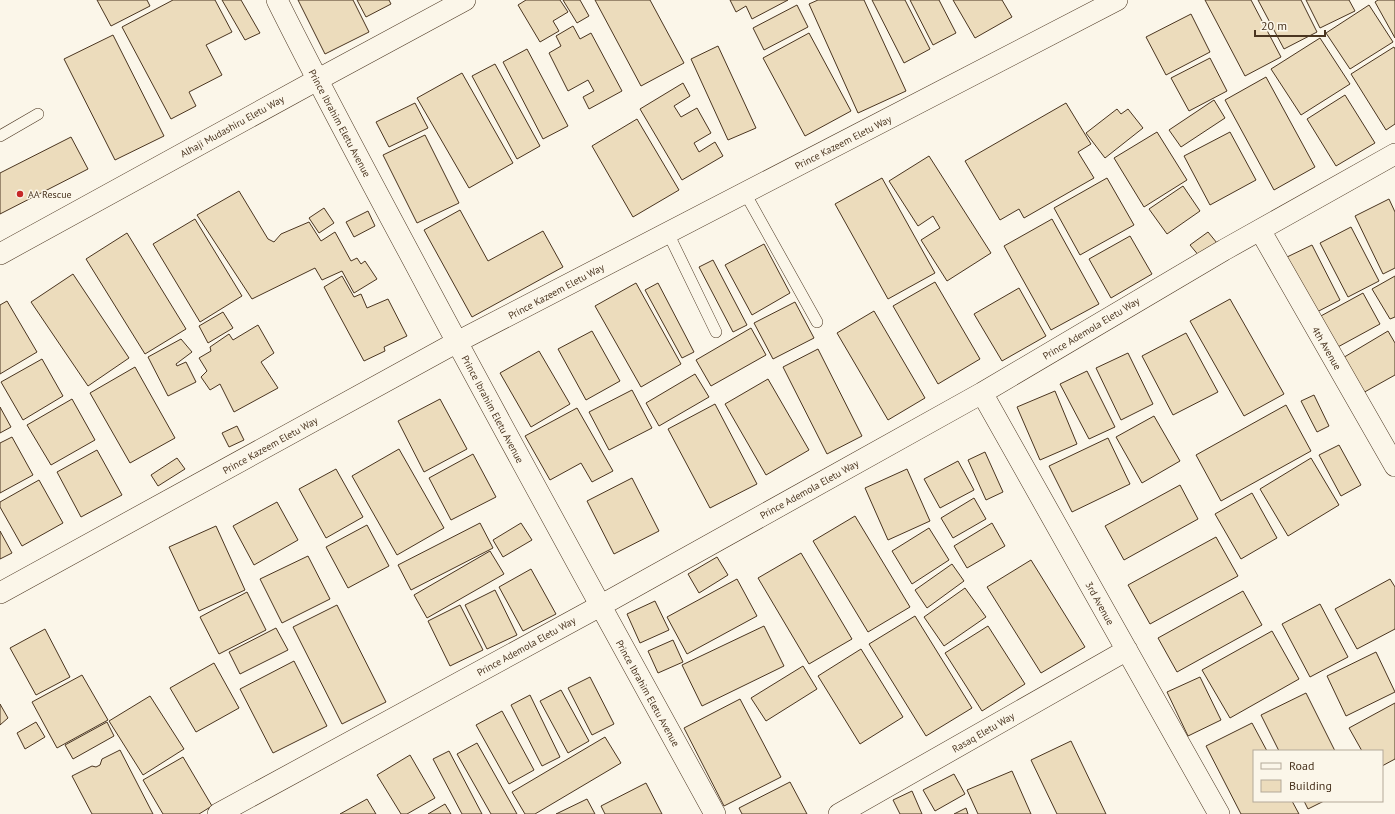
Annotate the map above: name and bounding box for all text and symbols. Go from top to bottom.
scale bar [1255,12,1325,38]
text: 20 m [1261,18,1287,33]
street label: Prince Ibrahim Eletu Avenue [306,67,374,179]
street label: Alhaji Mudashiru Eletu Way [178,92,287,160]
street label: Prince Kazeem Eletu Way [793,112,894,172]
place label: AA Rescue [28,188,72,201]
marker: AA Rescue [15,189,25,199]
street label: Prince Kazeem Eletu Way [506,260,607,322]
street label: Prince Ademola Eletu Way [1040,294,1142,363]
street label: 4th Avenue [1309,324,1344,372]
street label: Prince Ibrahim Eletu Avenue [459,353,527,465]
street label: Prince Kazeem Eletu Way [220,414,320,477]
street label: Prince Ademola Eletu Way [758,457,861,522]
street label: 3rd Avenue [1082,579,1117,627]
street label: Prince Ademola Eletu Way [475,614,578,679]
street label: Prince Ibrahim Eletu Avenue [613,638,682,749]
street label: Rasaq Eletu Way [950,709,1017,756]
legend [1253,750,1383,802]
text: Road [1289,758,1314,773]
text: Building [1289,778,1332,793]

